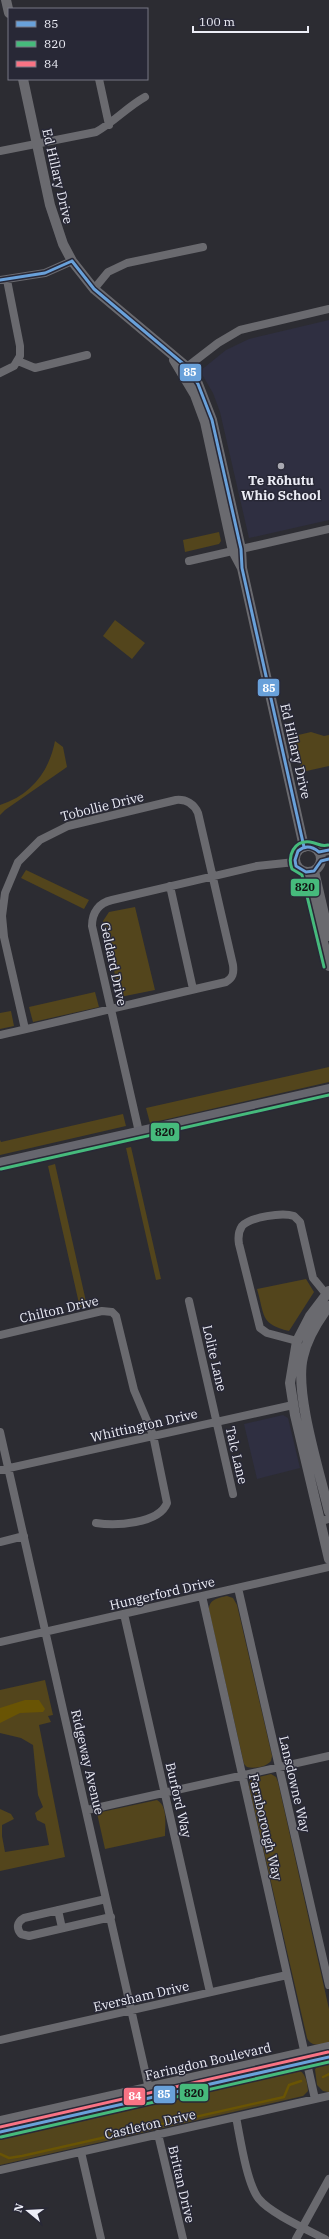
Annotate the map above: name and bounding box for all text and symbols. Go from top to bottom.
legend [8,8,148,80]
scale bar [193,8,308,34]
text: 100 m [199,14,235,29]
text: 85 [44,16,58,31]
text: 820 [44,36,66,51]
text: 84 [44,56,58,71]
street label: Ed Hillary Drive [38,127,77,225]
line badge: 85 [179,363,202,382]
text: 85 [183,365,197,379]
marker: Te Rōhutu Whio School [276,461,286,471]
place label: Te Rōhutu Whio School [241,472,321,504]
line badge: 85 [257,678,280,697]
text: 85 [262,681,276,695]
street label: Ed Hillary Drive [276,702,315,800]
street label: Tobollie Drive [59,788,146,825]
line badge: 820 [290,878,320,897]
text: 820 [295,880,315,894]
street label: Geldard Drive [96,921,131,1007]
line badge: 820 [150,1122,180,1142]
text: 820 [155,1125,175,1139]
street label: Chilton Drive [18,1292,100,1327]
street label: Lolite Lane [199,1323,230,1393]
street label: Whittington Drive [89,1405,199,1446]
street label: Talc Lane [222,1425,251,1486]
street label: Hungerford Drive [108,1573,217,1614]
street label: Ridgeway Avenue [67,1708,108,1816]
street label: Lansdowne Way [275,1734,314,1834]
street label: Burford Way [162,1761,195,1839]
street label: Farnborough Way [245,1772,286,1882]
street label: Eversham Drive [92,1977,191,2016]
street label: Faringdon Boulevard [143,2039,273,2084]
line badge: 820 [179,2083,209,2102]
line badge: 85 [153,2085,176,2104]
text: 820 [184,2086,204,2100]
line badge: 84 [123,2087,146,2106]
text: 85 [157,2087,171,2101]
text: 84 [128,2089,142,2103]
street label: Castleton Drive [103,2106,197,2143]
street label: Brittan Drive [164,2144,199,2224]
north arrow [8,2191,48,2231]
text: N [10,2201,27,2214]

